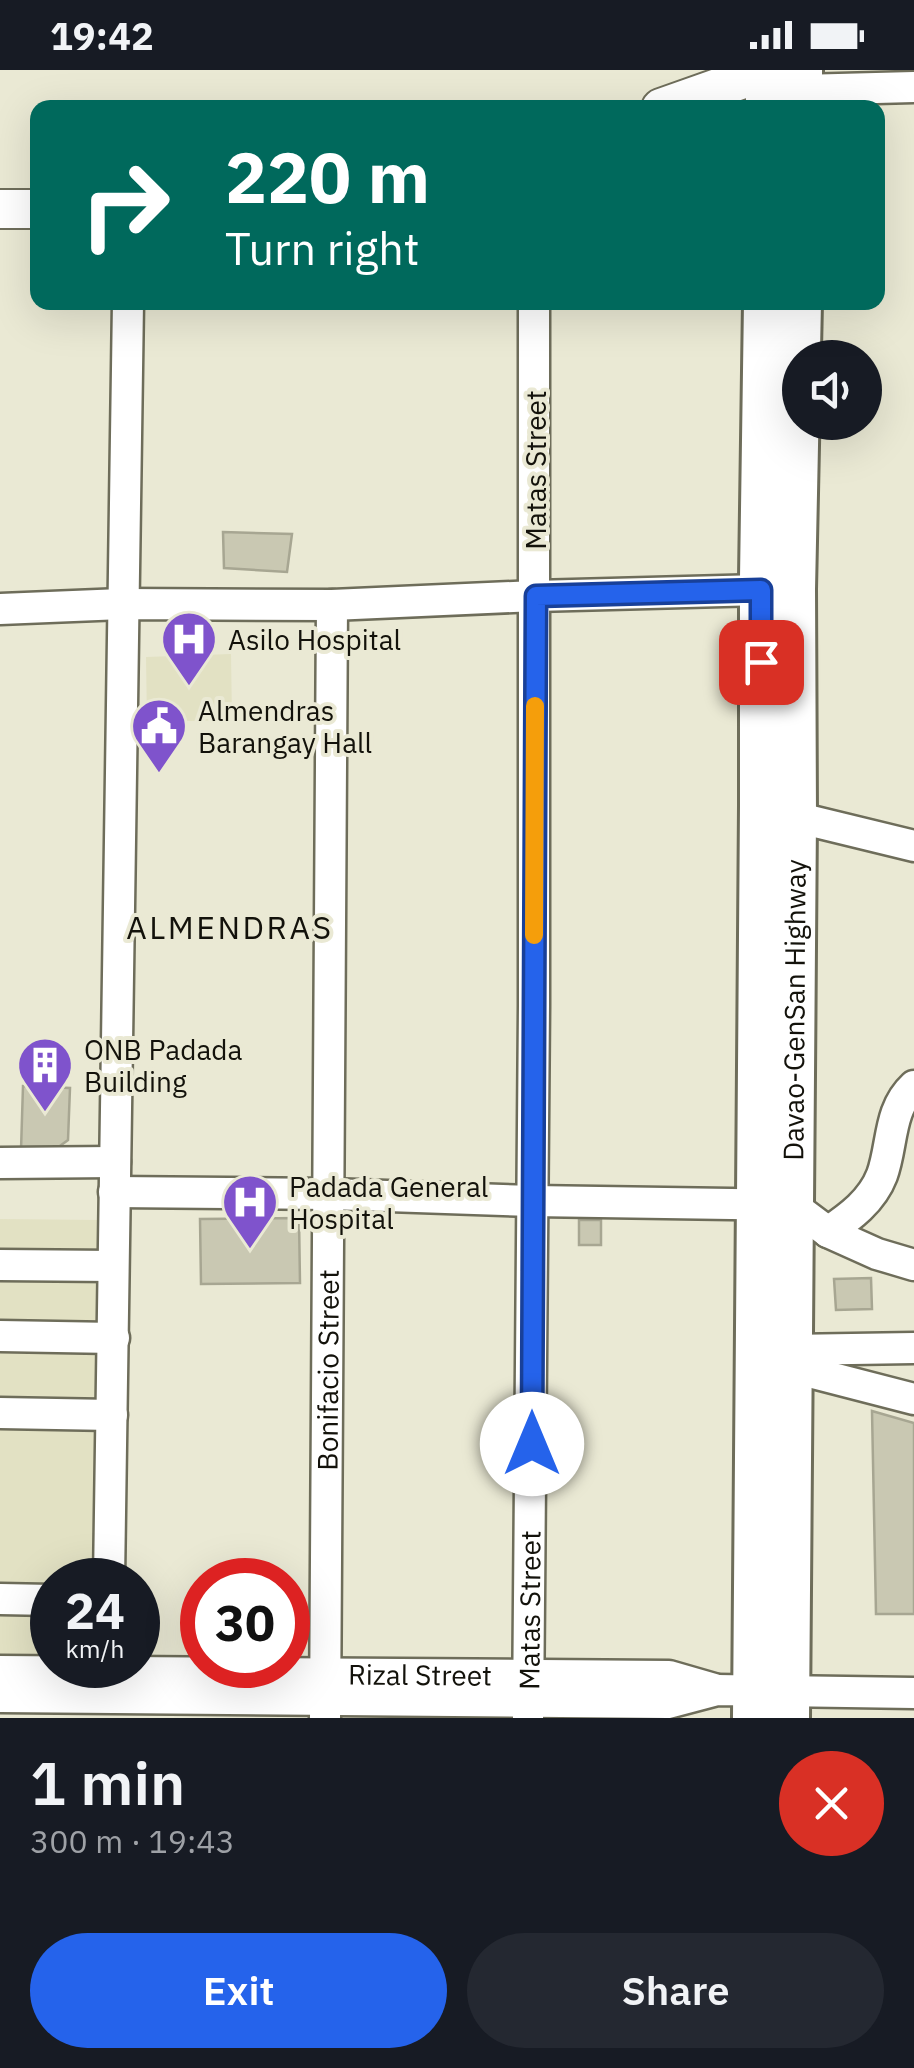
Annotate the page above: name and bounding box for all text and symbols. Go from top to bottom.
text: 19:42 [50,11,154,60]
text: 220 m [225,131,430,222]
icon: right [60,140,190,270]
text: Turn right [225,219,420,277]
map controls [782,340,882,440]
button: sound [782,340,882,440]
street label: Matas Street [517,390,554,550]
hospital icon: Asilo Hospital [159,609,219,688]
pin [719,620,804,705]
place label: Asilo Hospital [228,621,401,658]
icon: arrive [734,635,789,690]
place label: Almendras Barangay Hall [198,692,372,761]
public building icon: Almendras Barangay Hall [129,696,189,775]
street label: Davao-GenSan Highway [774,859,813,1161]
district label: ALMENDRAS [126,906,334,948]
place label: ONB Padada Building [84,1031,243,1100]
building icon: ONB Padada Building [15,1035,75,1114]
place label: Padada General Hospital [289,1168,488,1237]
hospital icon: Padada General Hospital [220,1172,280,1251]
street label: Bonifacio Street [308,1269,346,1471]
position arrow [480,1392,584,1496]
street label: Matas Street [510,1530,548,1690]
speed limit sign: 30 [180,1558,310,1688]
text: 24 [65,1578,125,1643]
text: km/h [66,1632,124,1665]
street label: Rizal Street [348,1655,492,1693]
text: 1 min [30,1743,185,1822]
button: close [779,1751,884,1856]
text: 300 m · 19:43 [30,1820,235,1862]
button: Exit [30,1933,447,2048]
button: Share [467,1933,884,2048]

